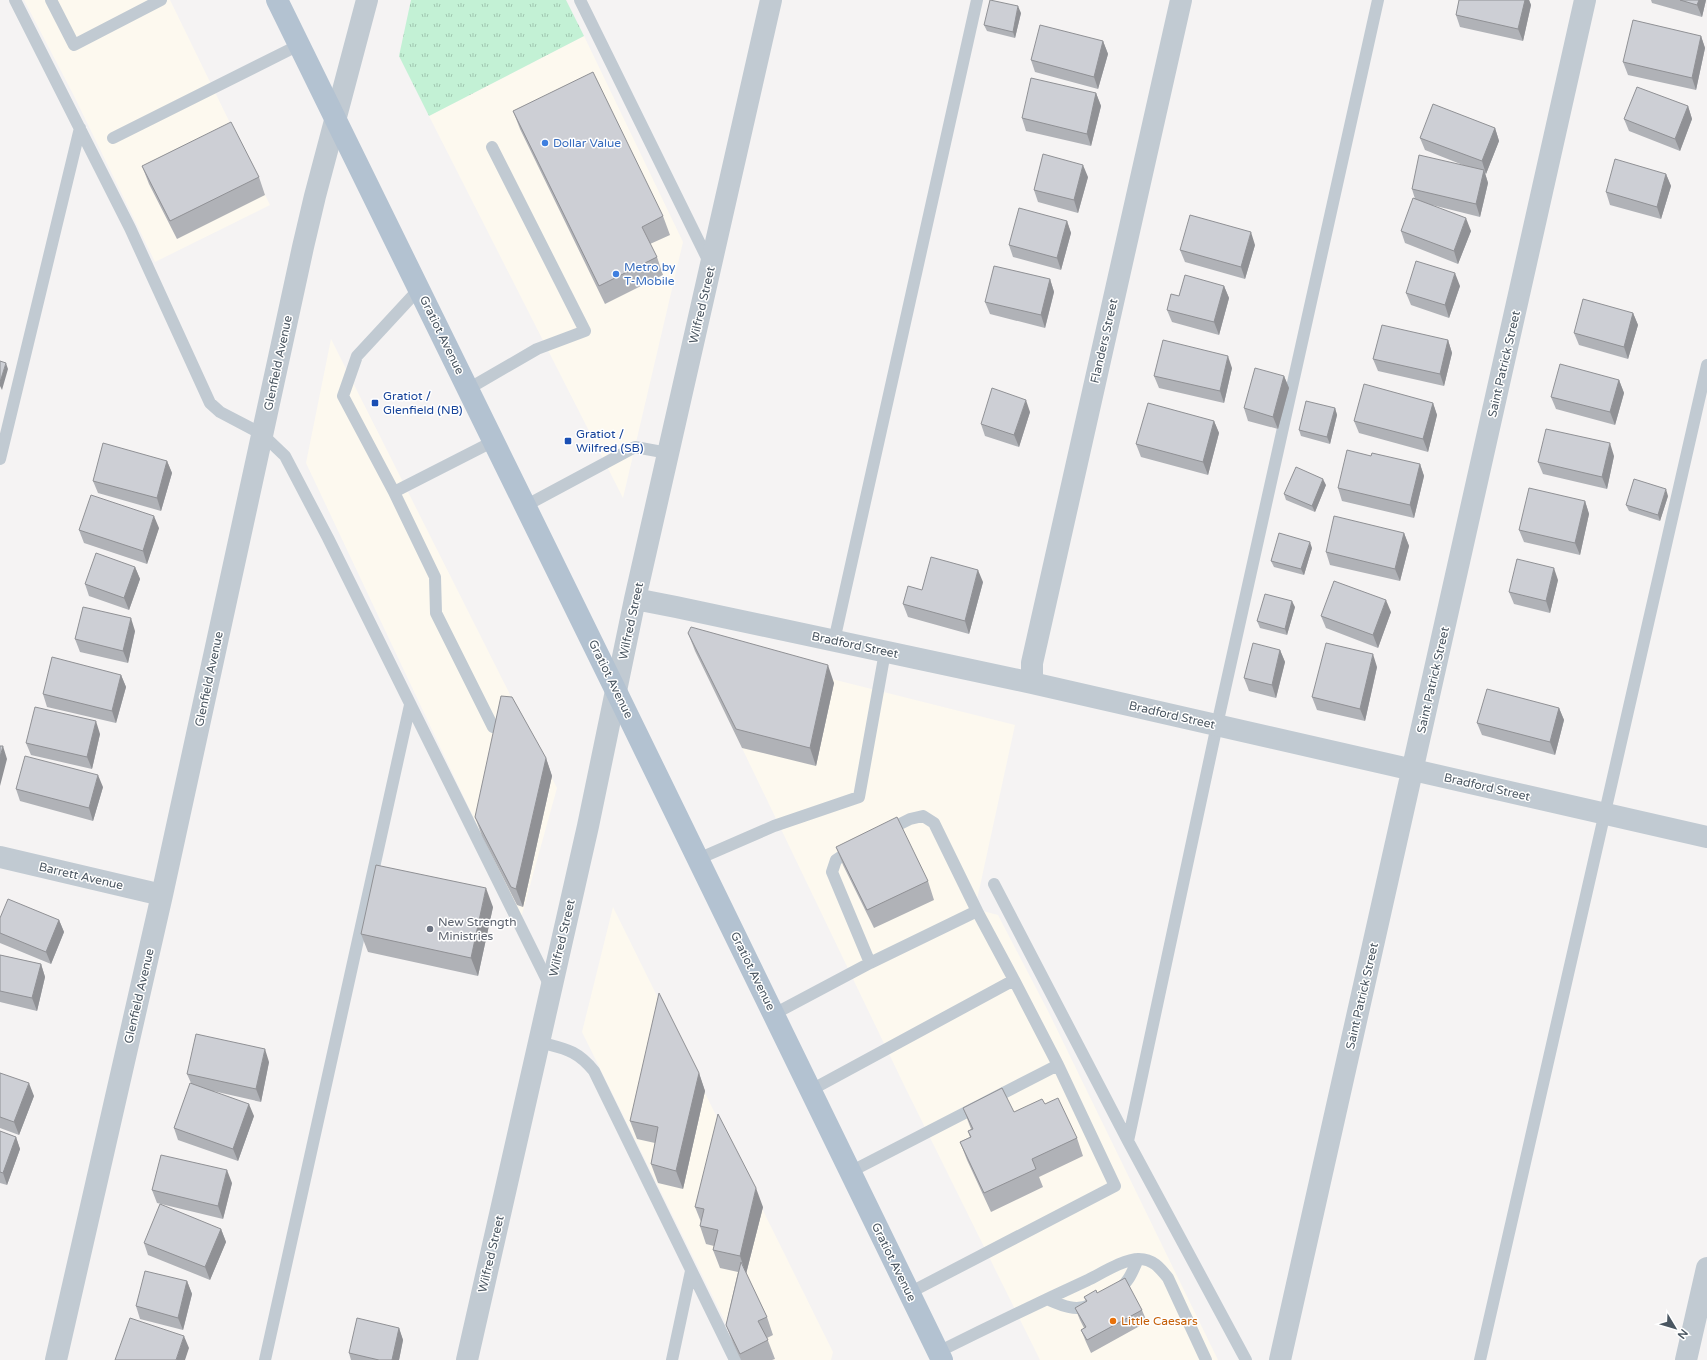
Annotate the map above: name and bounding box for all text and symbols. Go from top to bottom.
place label: Dollar Value [553,136,621,150]
marker: Dollar Value [540,138,550,148]
place label: Metro by T-Mobile [624,260,676,288]
street label: Wilfred Street [686,265,718,345]
marker: Metro by T-Mobile [611,269,621,279]
street label: Gratiot Avenue [417,293,467,377]
street label: Flanders Street [1087,297,1121,385]
street label: Saint Patrick Street [1485,309,1523,419]
street label: Glenfield Avenue [261,314,295,412]
place label: Gratiot / Glenfield (NB) [383,389,463,417]
marker: Gratiot / Glenfield (NB) [370,398,380,408]
place label: Gratiot / Wilfred (SB) [576,427,644,455]
marker: Gratiot / Wilfred (SB) [563,436,573,446]
street label: Wilfred Street [616,581,646,661]
street label: Saint Patrick Street [1414,625,1452,735]
street label: Bradford Street [810,629,900,661]
street label: Glenfield Avenue [192,630,226,728]
street label: Gratiot Avenue [586,637,636,721]
street label: Bradford Street [1128,698,1217,732]
street label: Bradford Street [1443,770,1532,804]
street label: Barrett Avenue [37,859,125,893]
street label: Wilfred Street [546,898,578,978]
place label: New Strength Ministries [438,915,517,943]
marker: New Strength Ministries [425,924,435,934]
street label: Gratiot Avenue [728,929,778,1013]
street label: Saint Patrick Street [1343,941,1381,1051]
street label: Glenfield Avenue [121,947,157,1045]
street label: Wilfred Street [475,1214,507,1294]
street label: Gratiot Avenue [869,1220,919,1304]
north arrow [1655,1308,1695,1348]
place label: Little Caesars [1121,1314,1198,1328]
marker: Little Caesars [1108,1316,1118,1326]
text: N [1675,1326,1690,1341]

